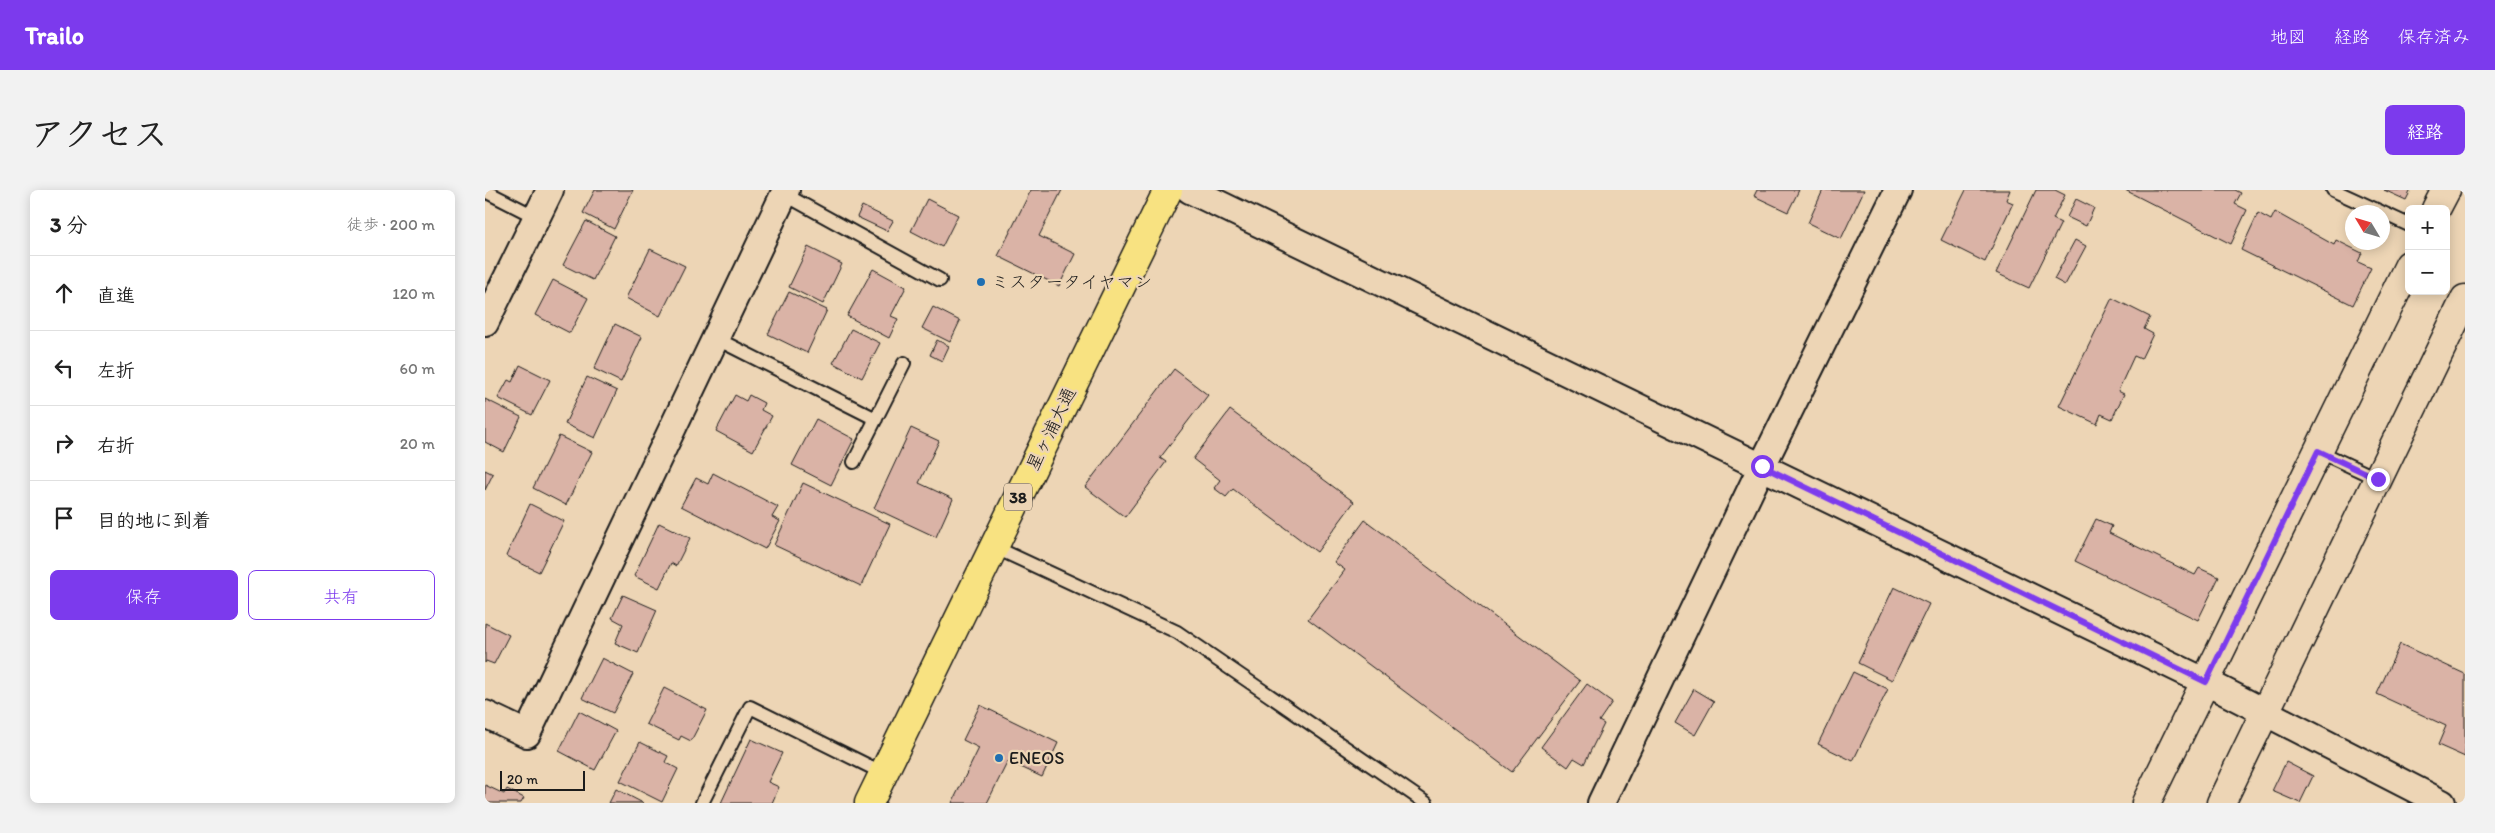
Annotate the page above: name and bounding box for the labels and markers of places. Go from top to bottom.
place label: ミスタータイヤマン [991,271,1152,293]
marker: ミスタータイヤマン [975,276,987,288]
place label: ENEOS [1009,747,1064,769]
marker: ENEOS [993,752,1005,764]

